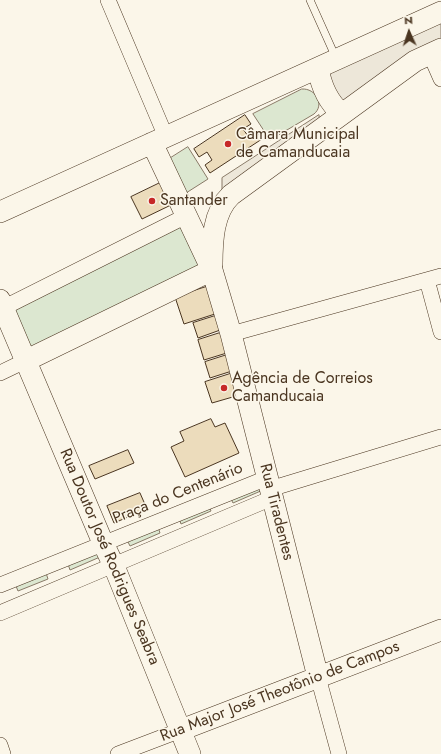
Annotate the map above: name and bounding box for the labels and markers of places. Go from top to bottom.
place label: Câmara Municipal de Camanducaia [236,125,359,163]
marker: Câmara Municipal de Camanducaia [223,139,233,149]
place label: Santander [160,191,228,211]
marker: Santander [147,196,157,206]
place label: Agência de Correios Camanducaia [232,369,373,407]
marker: Agência de Correios Camanducaia [219,383,229,393]

